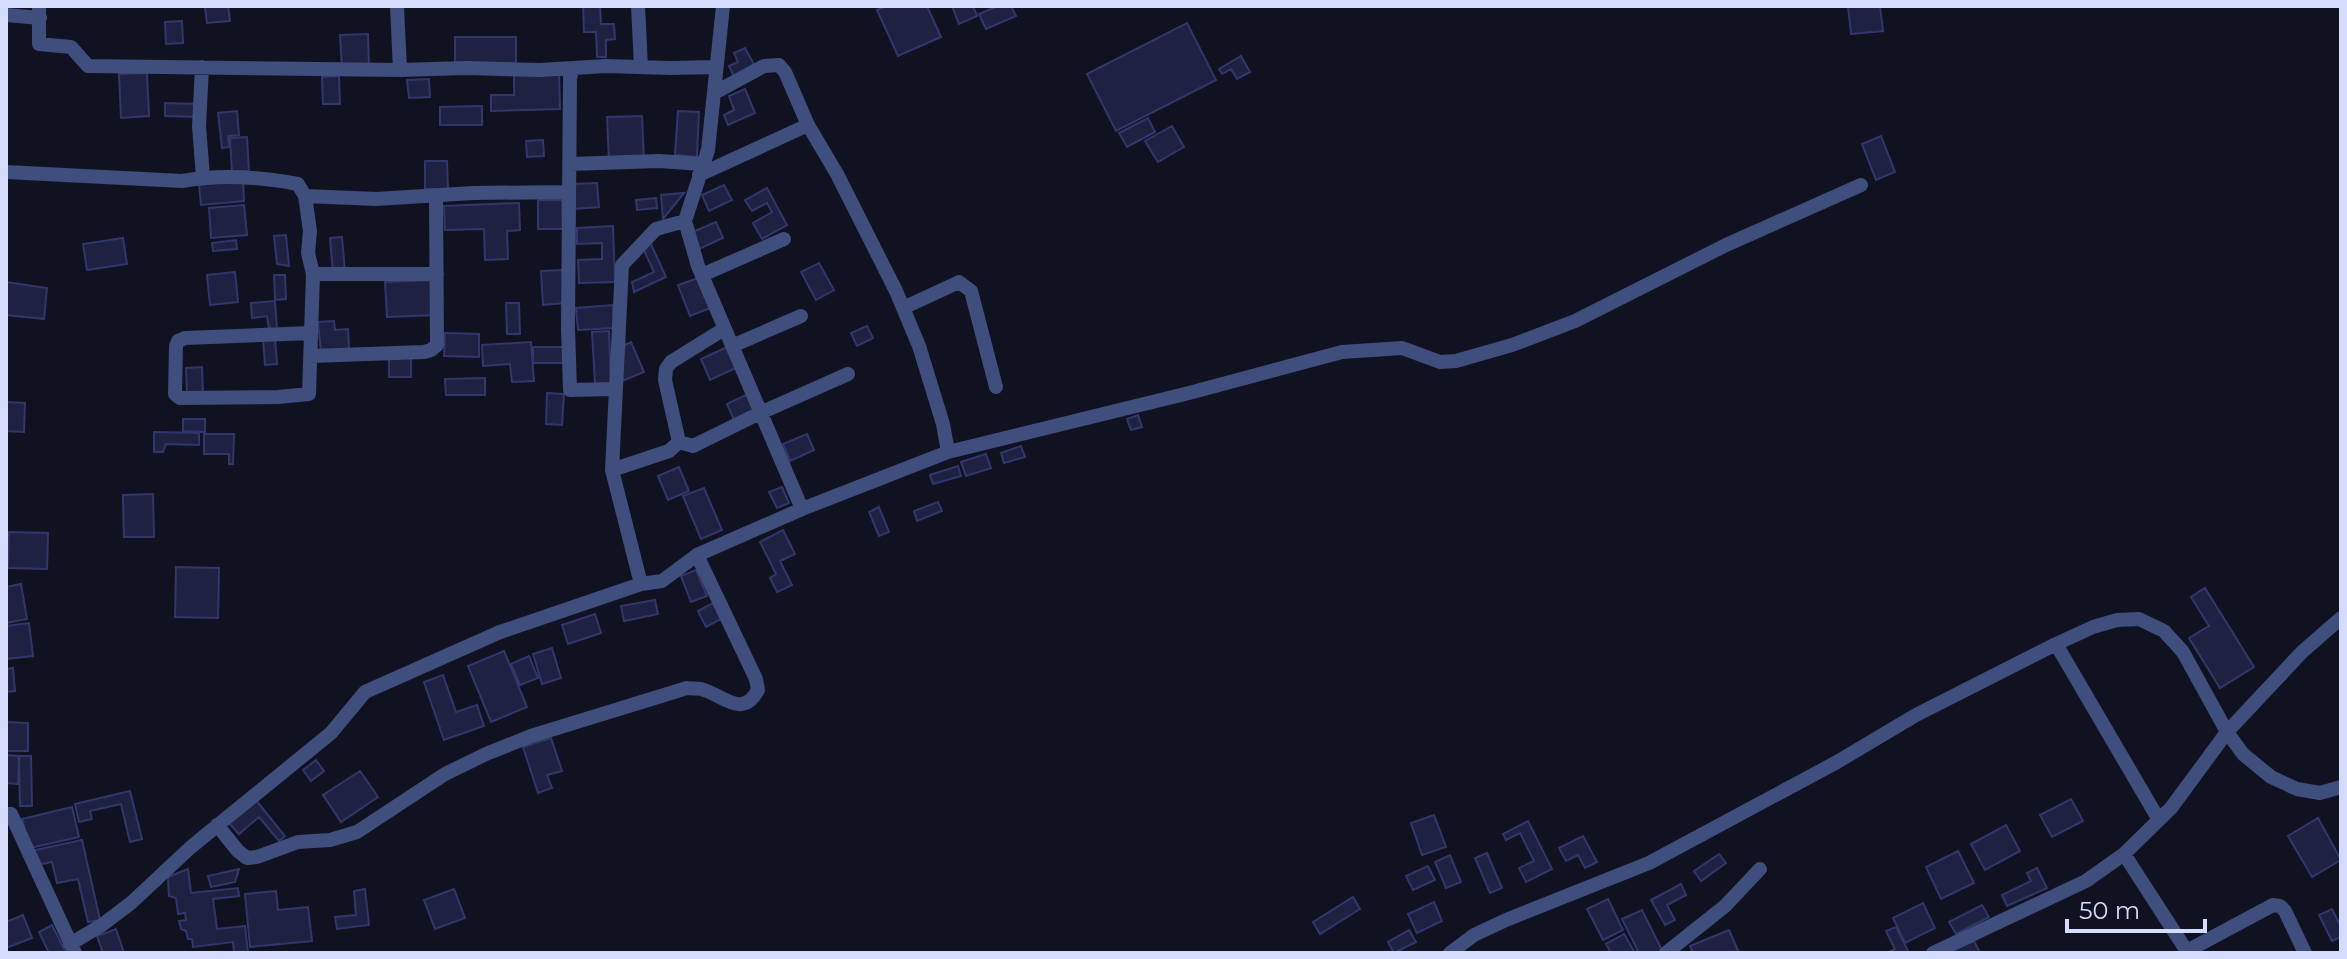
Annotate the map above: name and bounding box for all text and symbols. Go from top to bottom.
scale bar [2067,883,2205,933]
text: 50 m [2079,896,2140,925]

